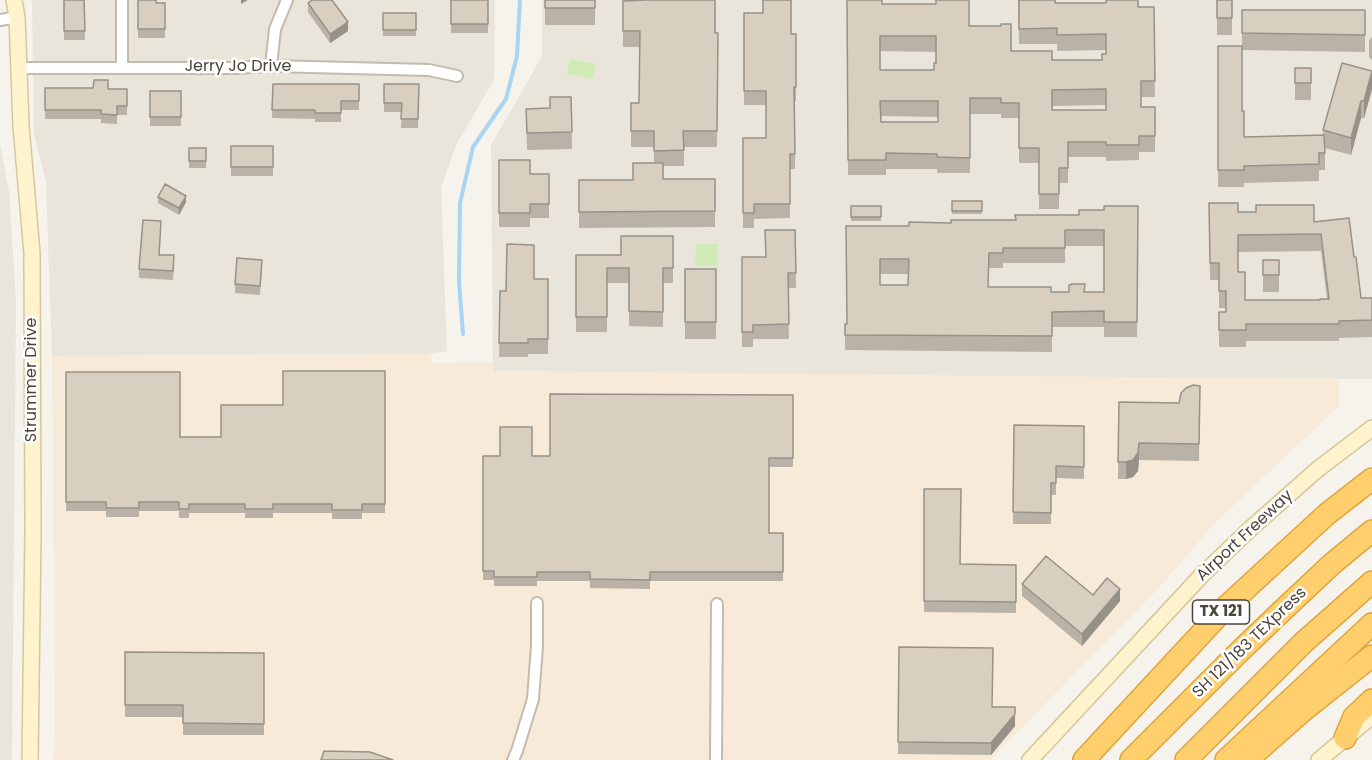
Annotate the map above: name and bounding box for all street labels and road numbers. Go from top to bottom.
street label: Jerry Jo Drive [185,57,291,77]
street label: Strummer Drive [22,318,42,442]
street label: Airport Freeway [1193,486,1297,586]
street label: SH 121/183 TEXpress [1189,584,1311,702]
road number: TX 121 [1192,600,1250,624]

